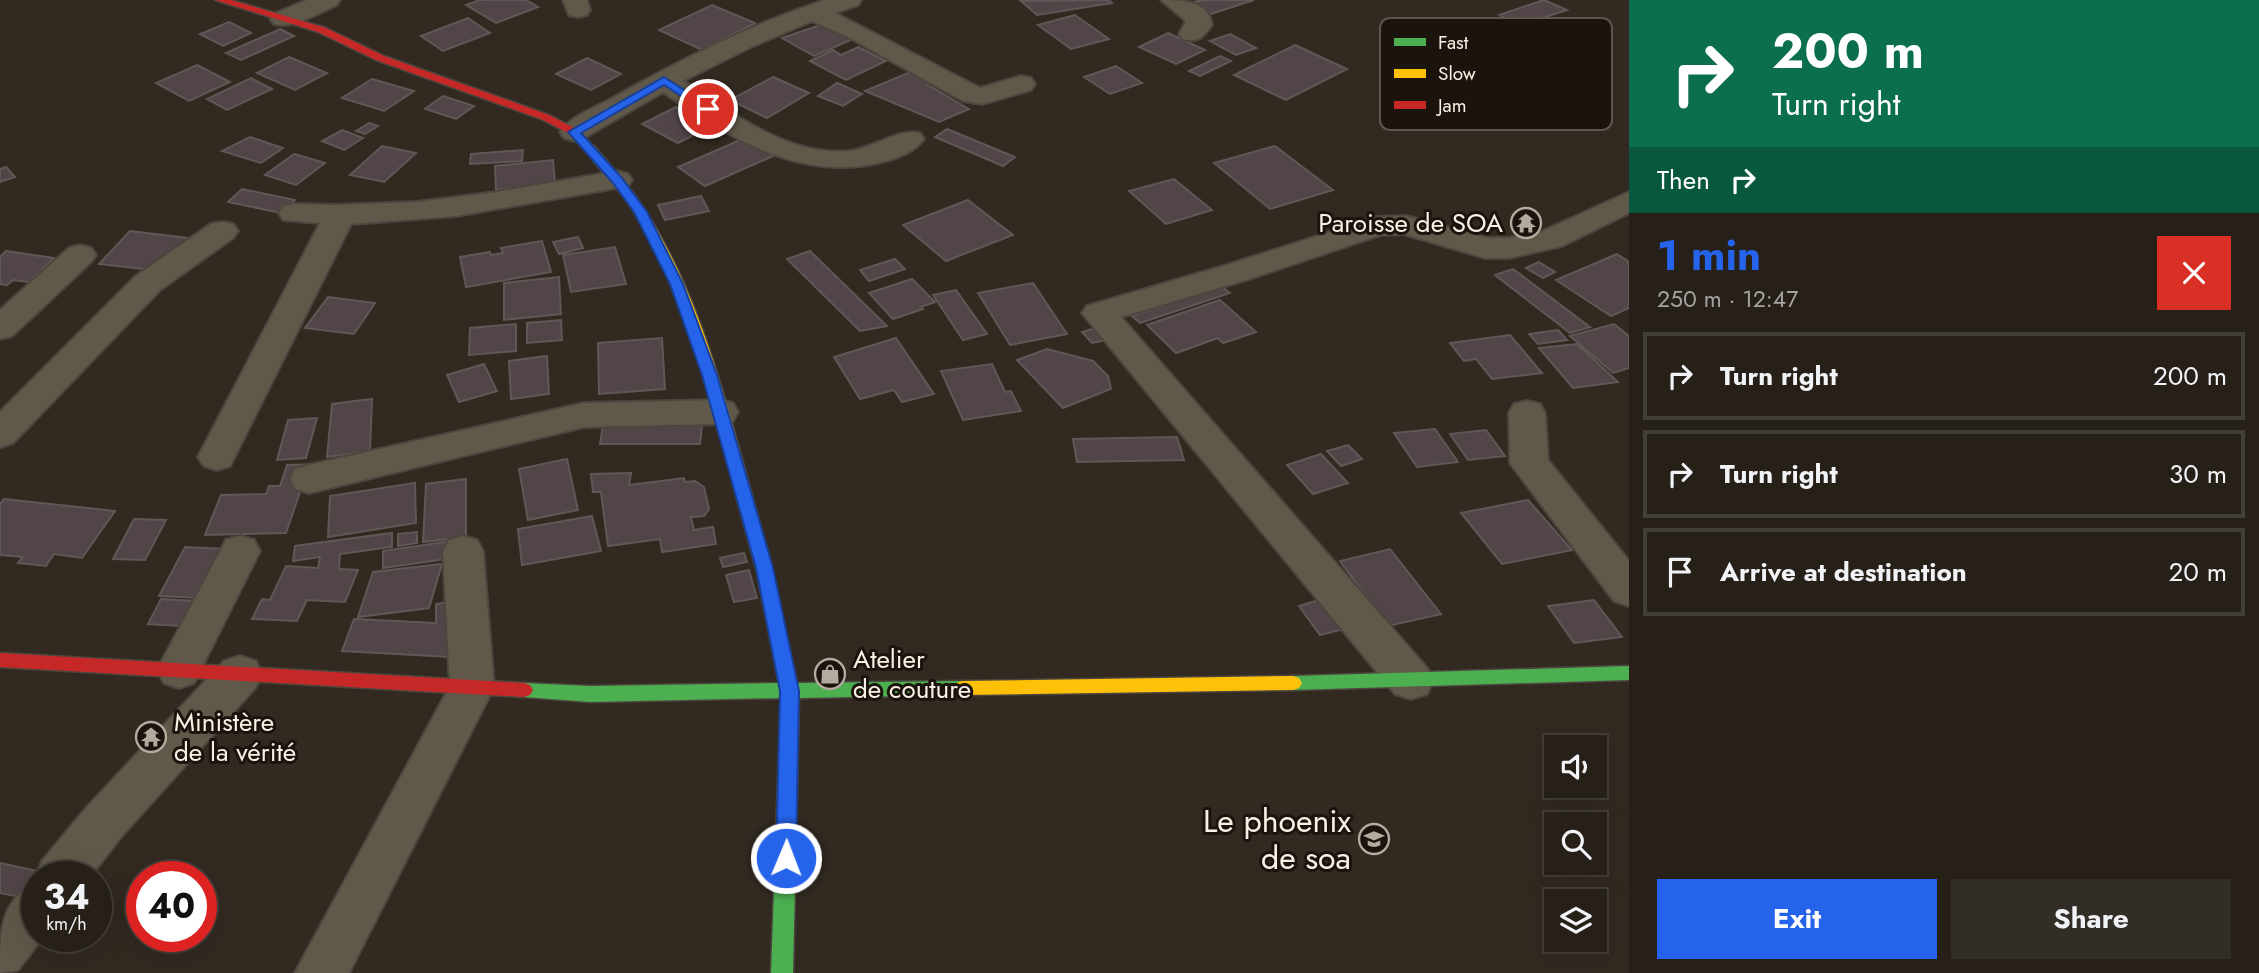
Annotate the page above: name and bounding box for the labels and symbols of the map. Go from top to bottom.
legend [1380,18,1612,130]
text: Fast [1438,29,1469,56]
text: Slow [1438,60,1476,87]
pin [678,79,738,139]
text: Jam [1435,92,1467,119]
place label: Paroisse de SOA [1318,204,1504,242]
temple icon: Paroisse de SOA [1509,206,1543,240]
place label: Atelier de couture [853,640,971,708]
shop icon: Atelier de couture [813,657,847,691]
place label: Ministère de la vérité [174,703,296,771]
temple icon: Ministère de la vérité [134,720,168,754]
place label: Le phoenix de soa [1203,798,1352,881]
position arrow [749,821,823,895]
school or university icon: Le phoenix de soa [1357,822,1391,856]
speed limit sign: 40 [126,861,217,952]

